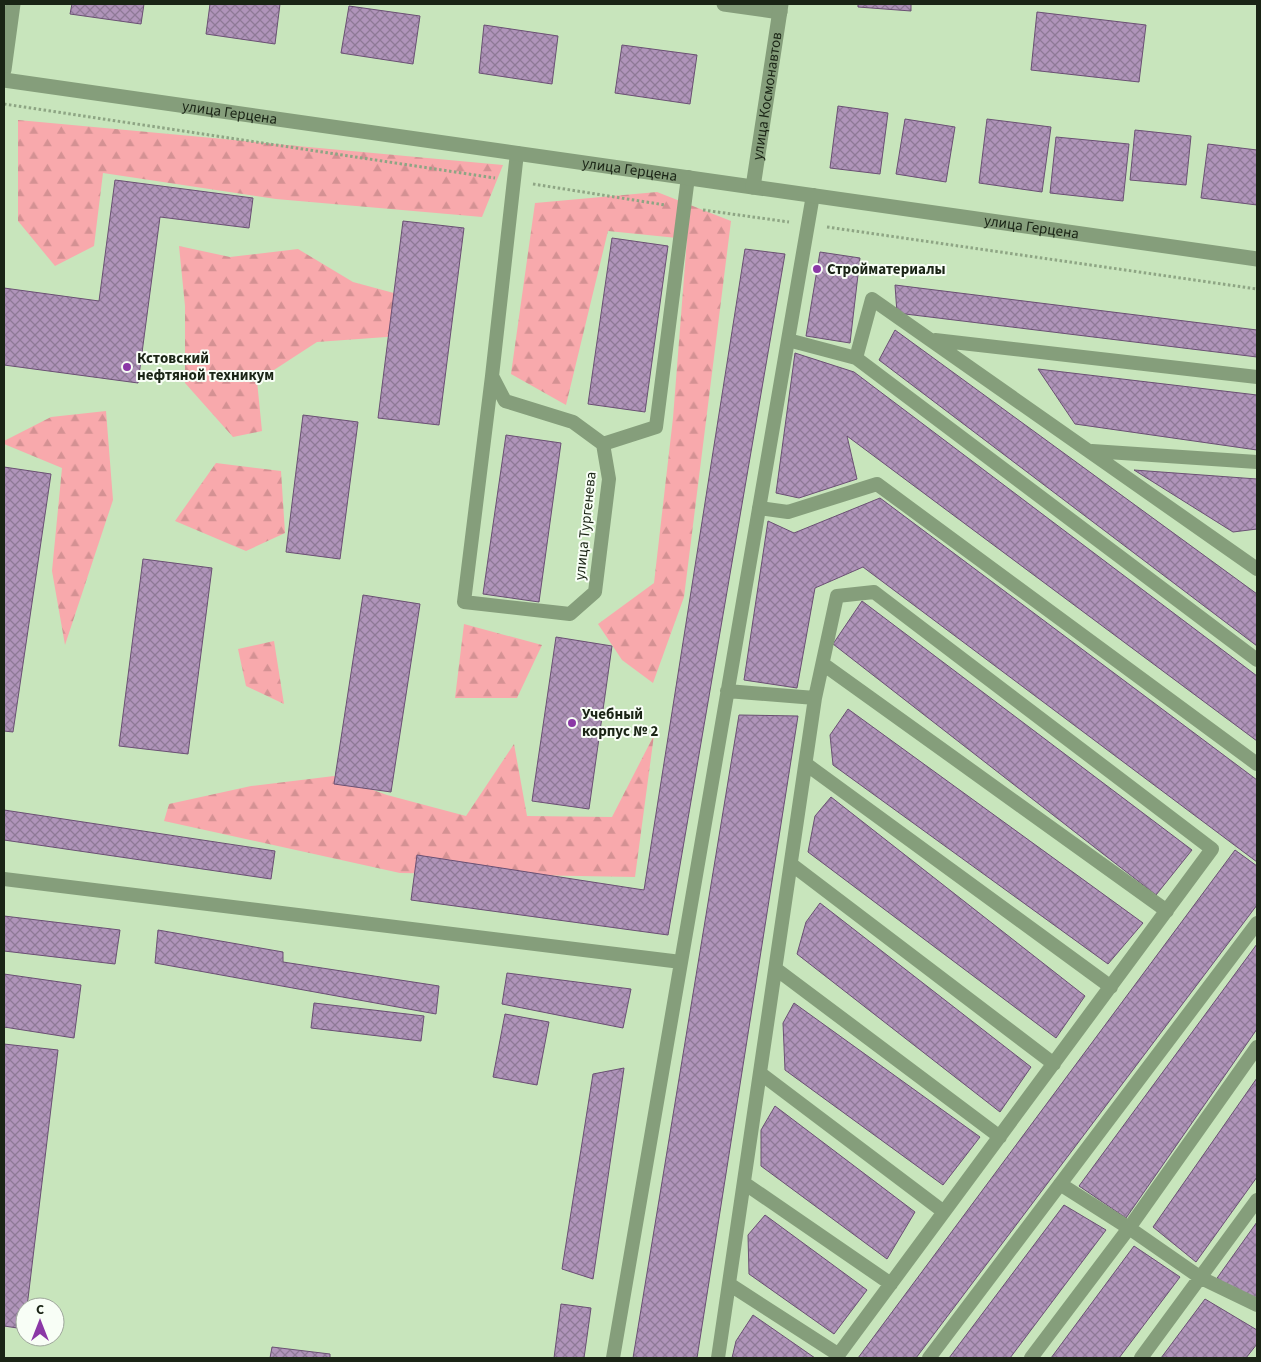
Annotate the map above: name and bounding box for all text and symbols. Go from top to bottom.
street label: улица Космонавтов [747,30,788,162]
street label: улица Герцена [181,96,279,130]
street label: улица Герцена [581,153,679,187]
street label: улица Герцена [983,210,1080,244]
place label: Стройматериалы [827,259,946,280]
marker: Стройматериалы [811,263,823,275]
place label: Кстовский нефтяной техникум [137,348,274,386]
marker: Кстовский нефтяной техникум [121,361,133,373]
street label: улица Тургенева [569,471,602,581]
place label: Учебный корпус № 2 [582,704,659,742]
marker: Учебный корпус № 2 [566,717,578,729]
north arrow [15,1297,65,1347]
text: С [36,1300,44,1320]

